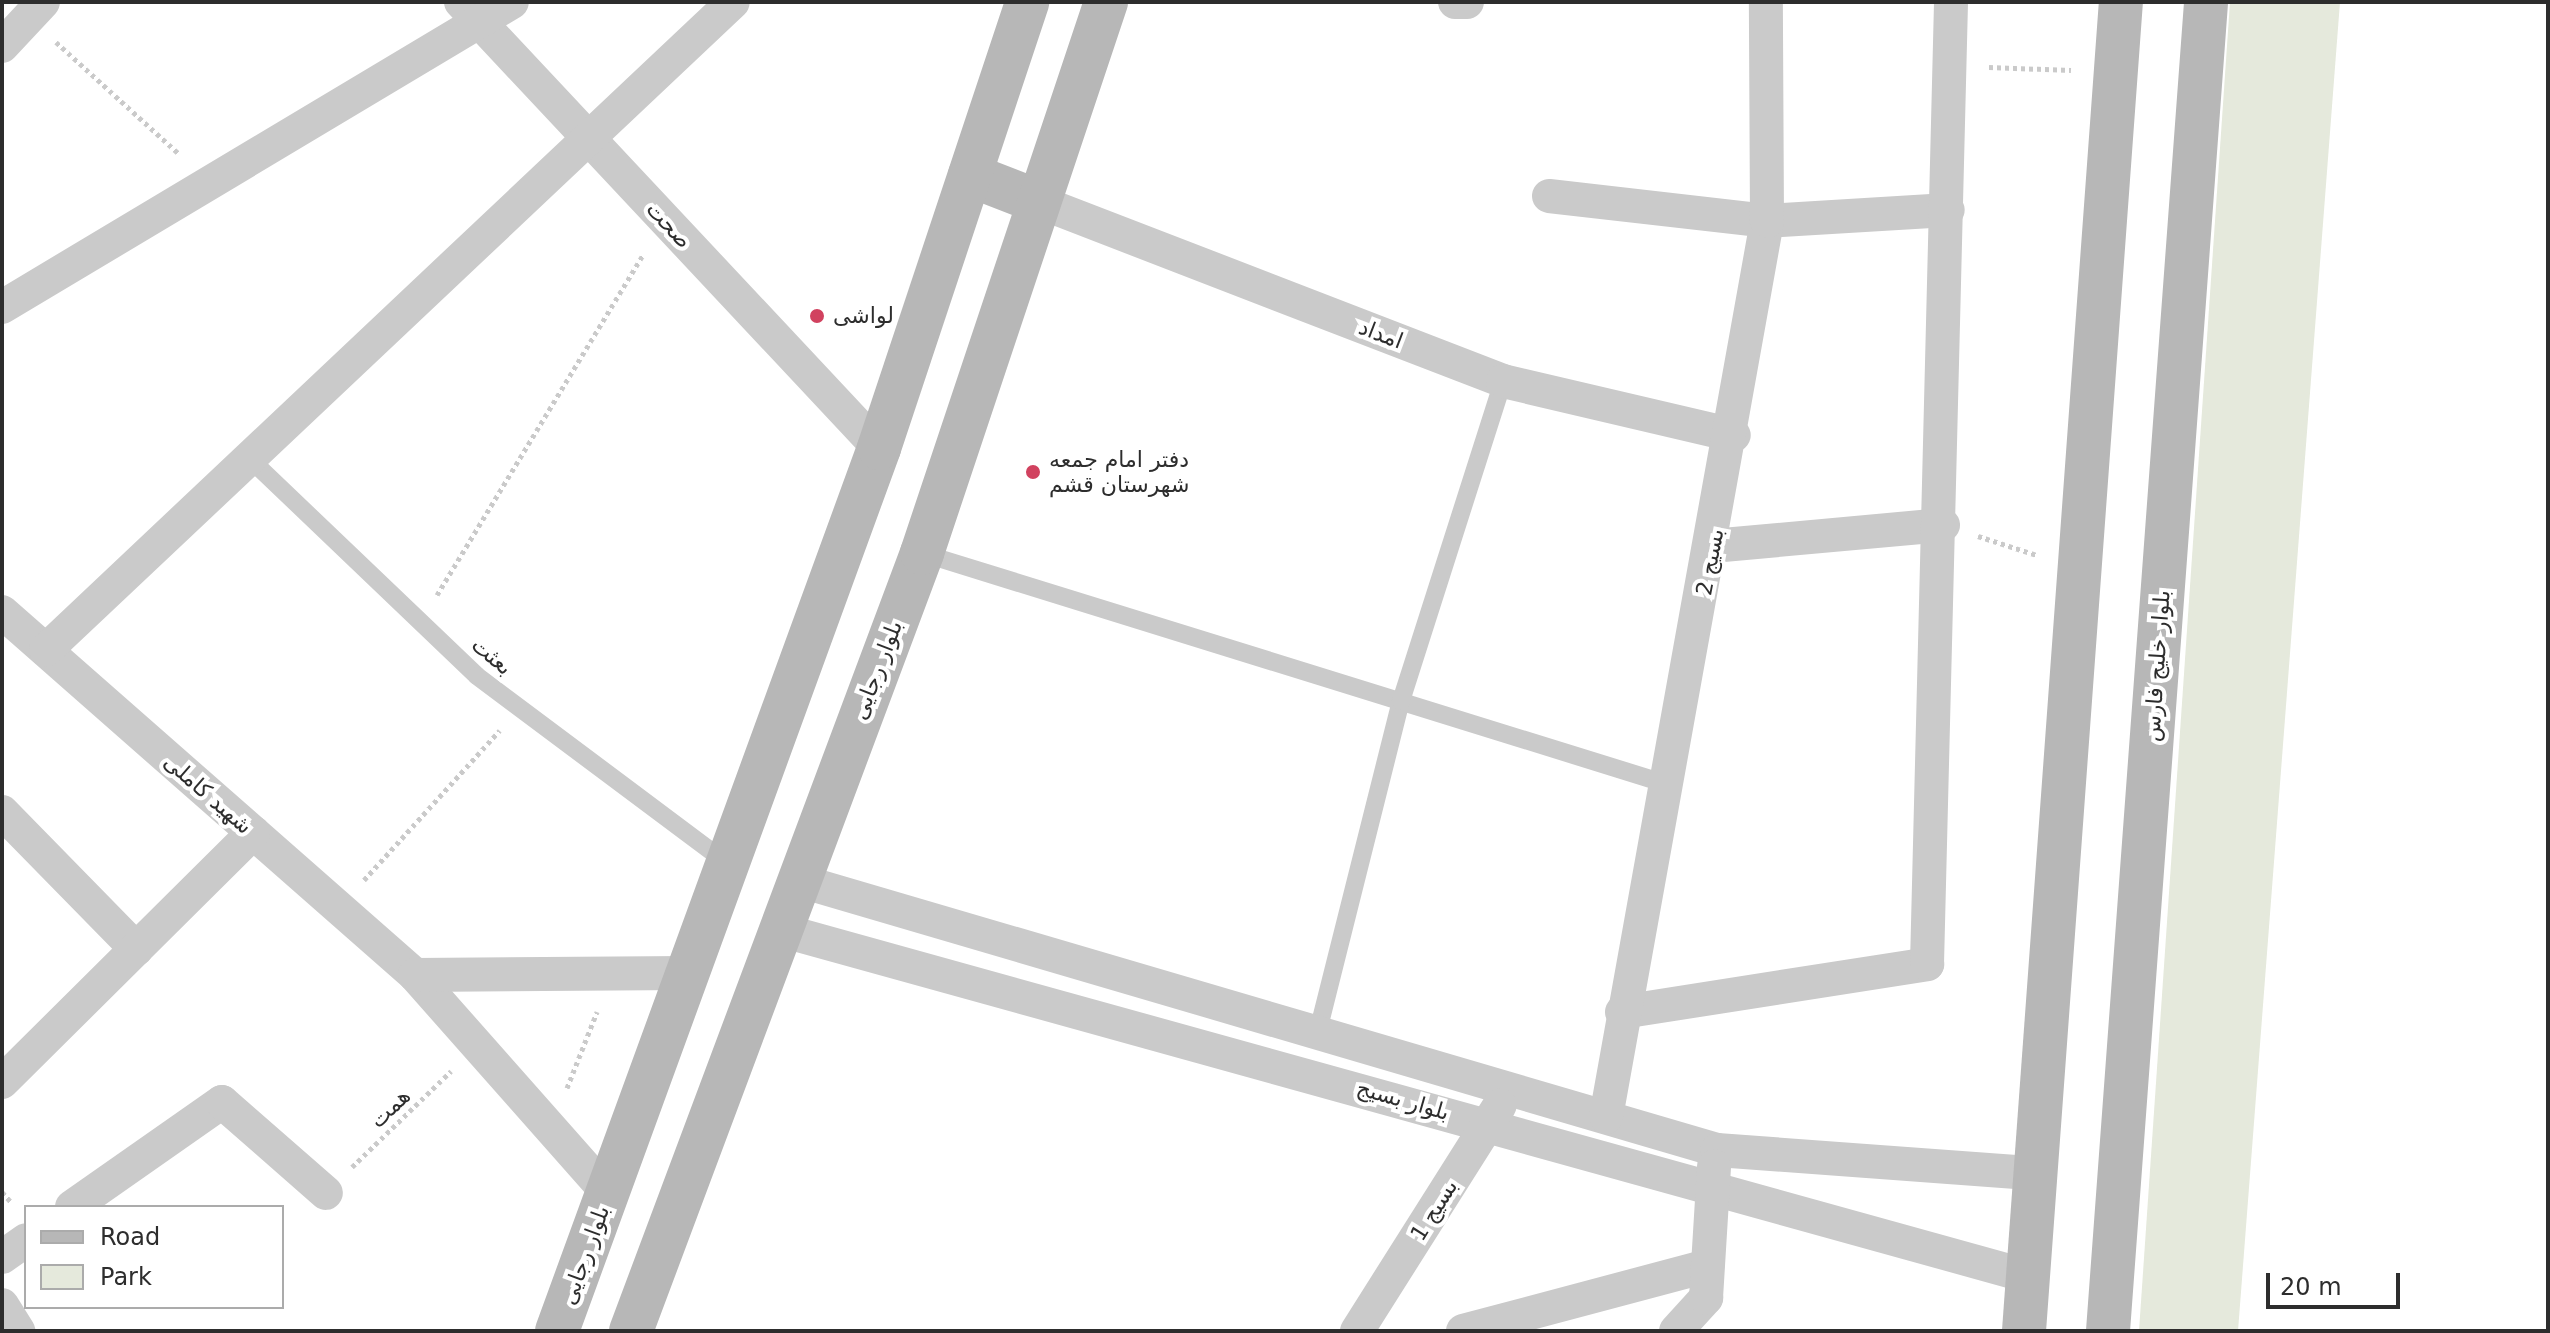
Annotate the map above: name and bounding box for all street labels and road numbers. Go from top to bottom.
street label: صحت [641,196,697,254]
street label: امداد [1355,314,1407,354]
street label: بسیج 2 [1691,526,1729,598]
street label: بلوار خلیج فارس [2139,589,2175,743]
street label: بلوار رجایی [846,617,908,723]
street label: بعثت [466,631,518,681]
street label: شهید کاملی [158,749,258,839]
street label: بلوار بسیج [1354,1074,1452,1126]
street label: همت [364,1083,416,1133]
street label: بسیج 1 [1405,1174,1463,1246]
street label: بلوار رجایی [555,1202,615,1308]

